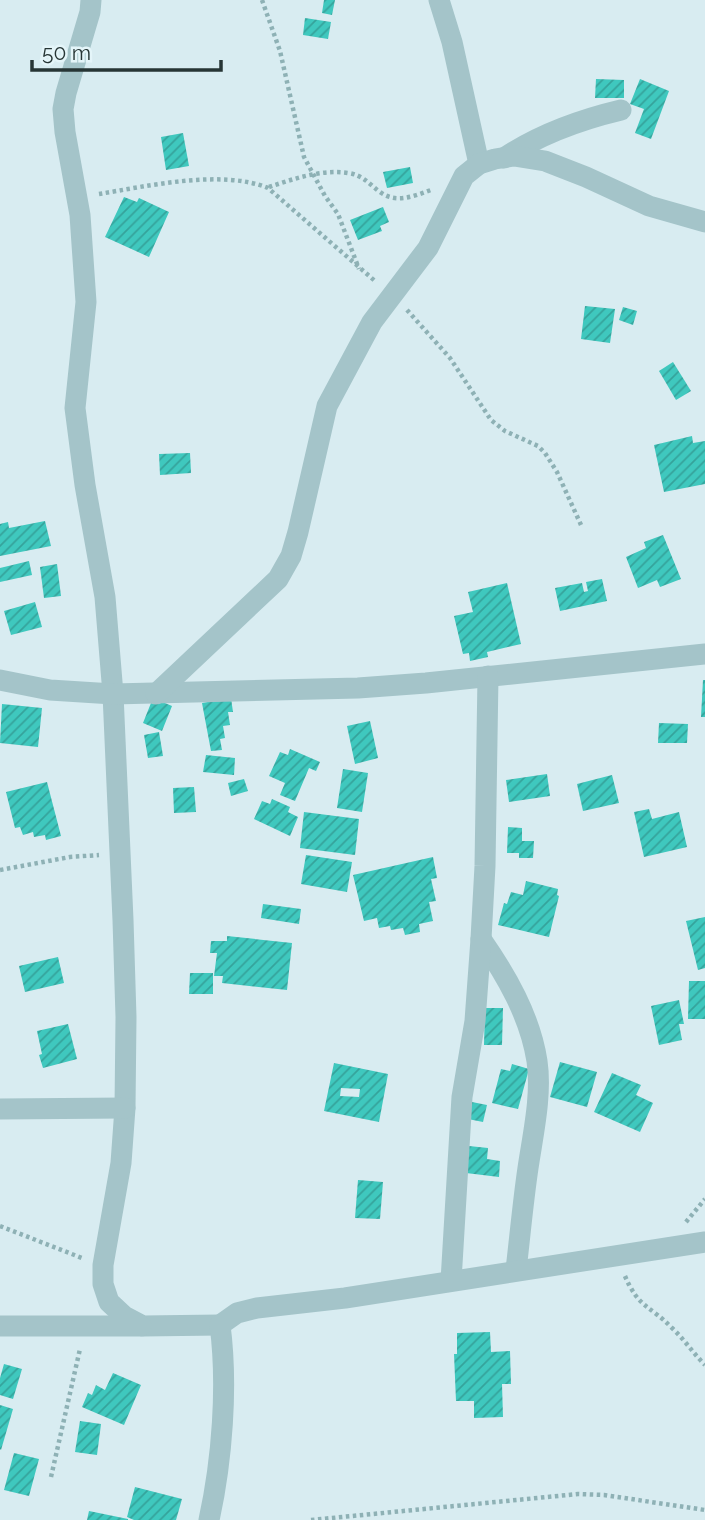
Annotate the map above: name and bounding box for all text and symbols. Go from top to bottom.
scale bar [32,28,220,72]
text: 50 m [42,40,91,65]

